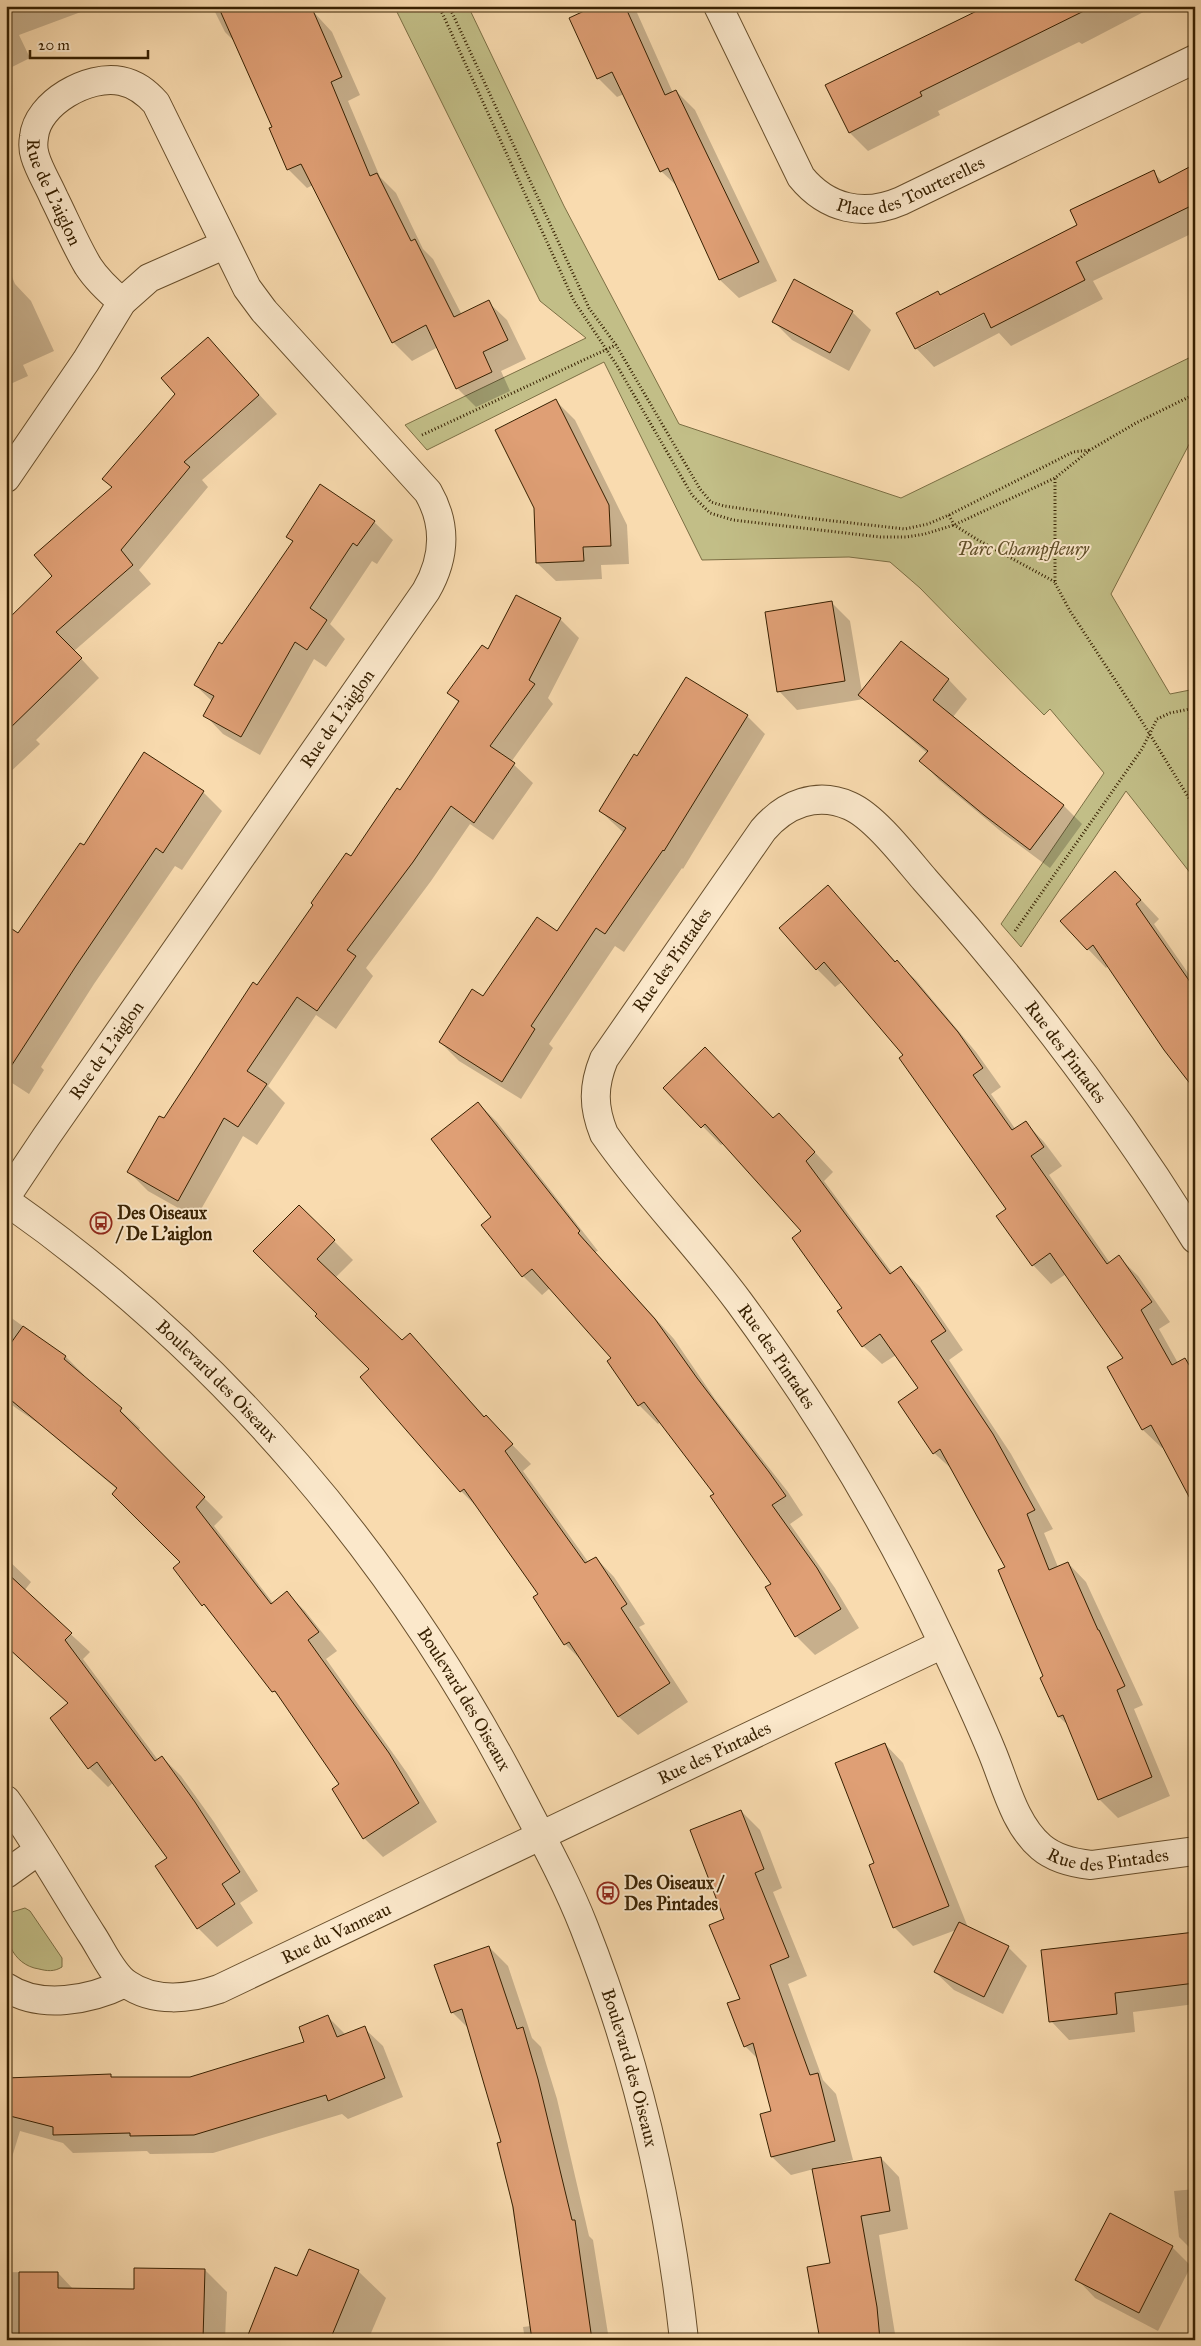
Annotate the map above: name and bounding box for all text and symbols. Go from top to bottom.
scale bar [30,28,148,60]
text: 20 m [38,36,70,54]
street label: Rue de L'aiglon [22,139,86,249]
street label: Place des Tourterelles [834,151,988,220]
park label: Parc Champfleury [957,538,1090,561]
street label: Rue de L'aiglon [295,665,379,772]
street label: Rue des Pintades [628,904,716,1016]
street label: Rue de L'aiglon [65,996,148,1103]
street label: Rue des Pintades [1020,996,1112,1108]
place label: Des Oiseaux / De L'aiglon [115,1202,212,1246]
bus stop icon: Des Oiseaux / De L'aiglon [89,1211,113,1235]
street label: Rue des Pintades [733,1300,821,1413]
street label: Boulevard des Oiseaux [152,1315,283,1447]
street label: Boulevard des Oiseaux [412,1623,516,1775]
street label: Rue des Pintades [654,1717,774,1789]
street label: Rue des Pintades [1044,1843,1170,1876]
place label: Des Oiseaux / Des Pintades [624,1872,725,1915]
bus stop icon: Des Oiseaux / Des Pintades [596,1881,620,1905]
street label: Rue du Vanneau [278,1898,395,1969]
street label: Boulevard des Oiseaux [597,1986,662,2149]

